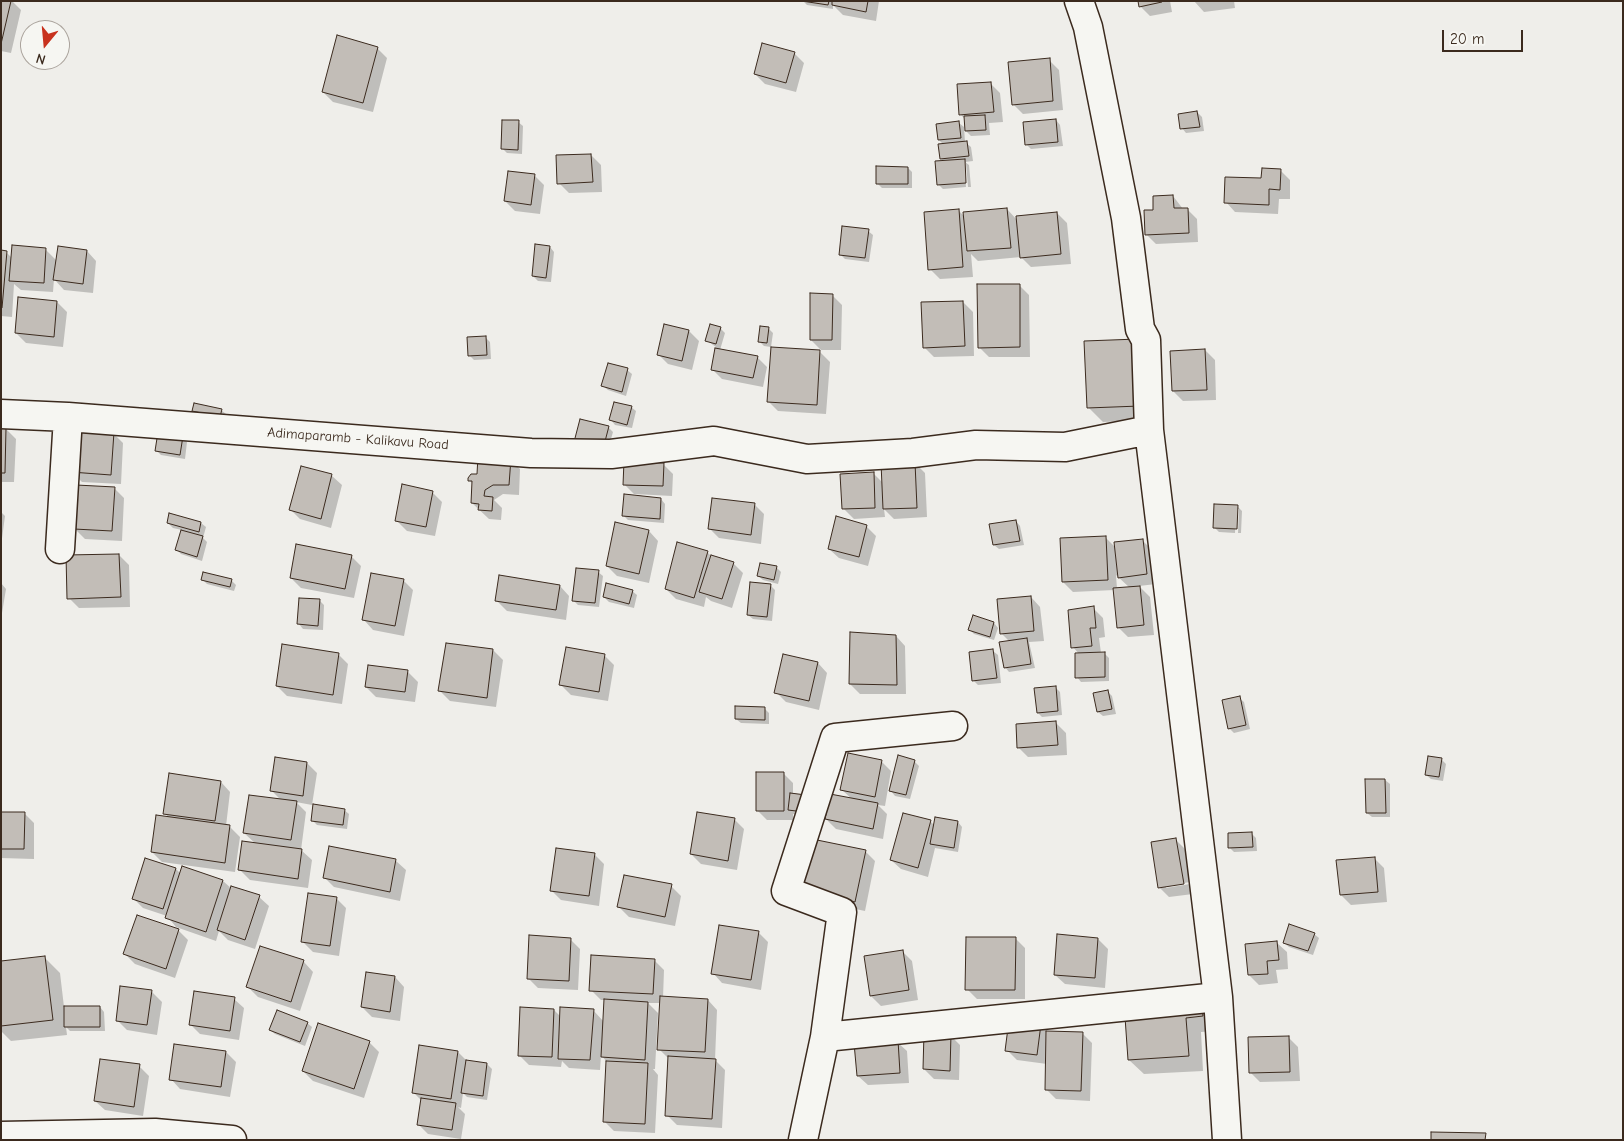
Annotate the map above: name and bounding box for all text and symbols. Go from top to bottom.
north arrow [20,20,70,70]
scale bar [1444,20,1525,52]
text: 20 m [1450,30,1484,48]
text: N [34,49,48,68]
street label: Adimaparamb - Kalikavu Road [267,424,449,454]

